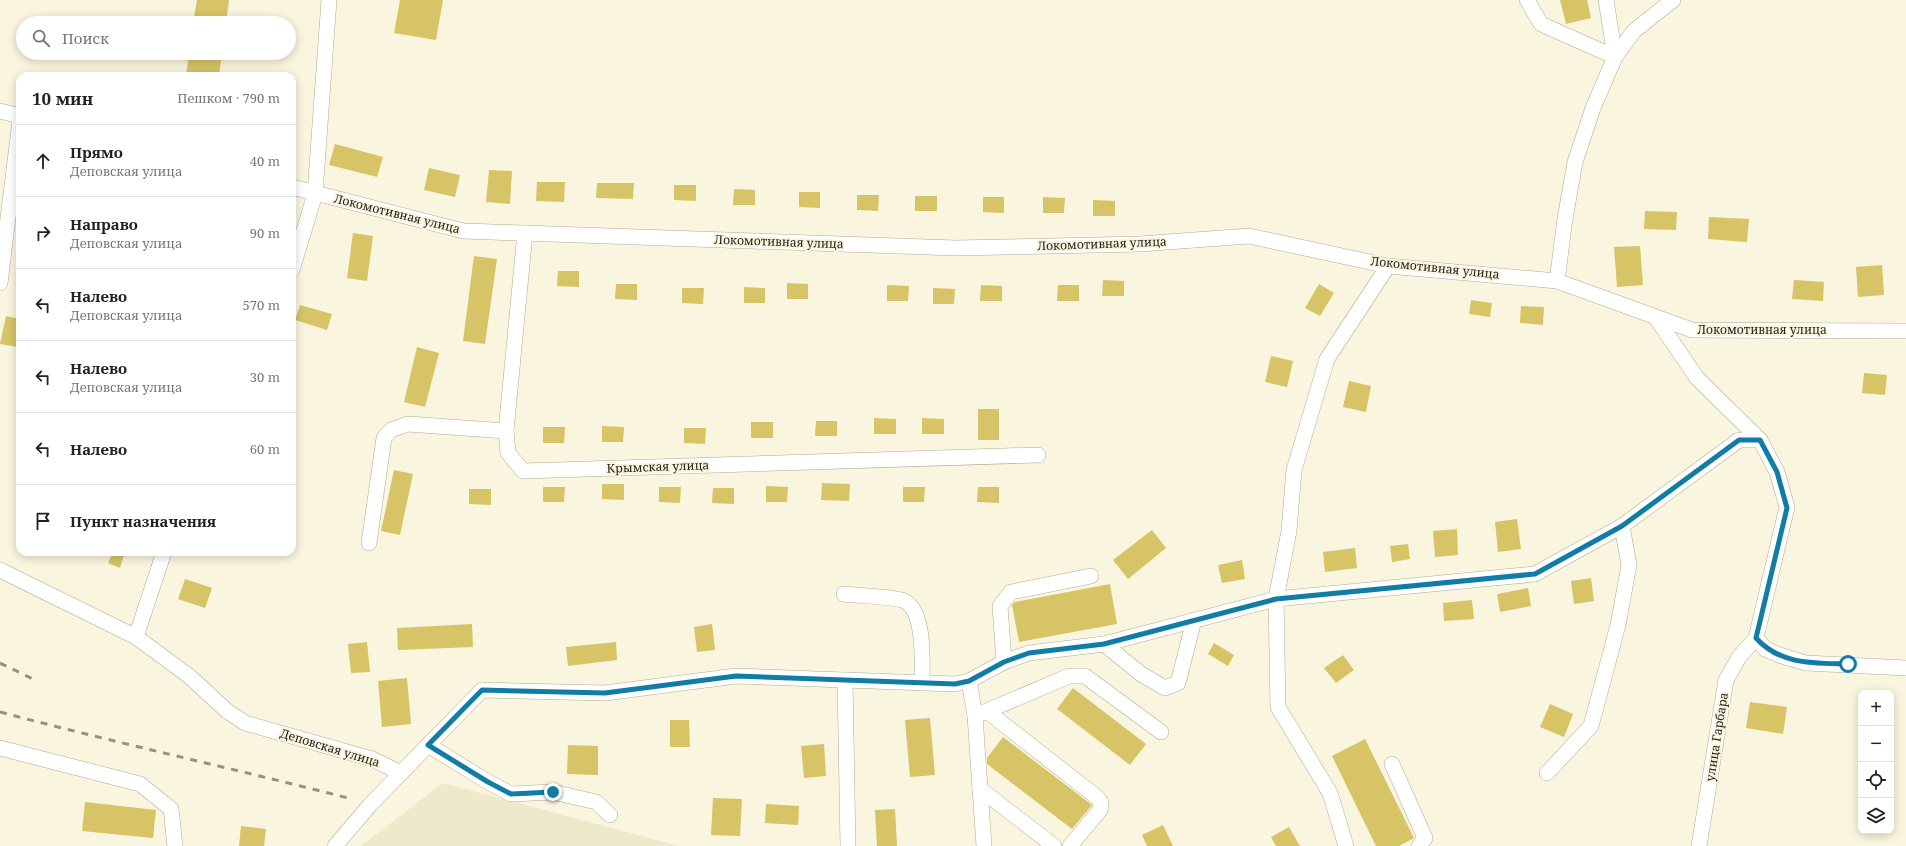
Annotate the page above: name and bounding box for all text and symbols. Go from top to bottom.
search box [16,16,296,60]
icon: search [30,27,52,49]
text: Поиск [62,28,109,48]
text: 10 мин [32,87,93,110]
text: Пешком · 790 m [177,89,280,107]
text: Прямо [70,142,123,162]
icon: ahead [32,150,54,172]
text: 40 m [250,152,280,170]
text: Деповская улица [70,162,182,180]
street label: Локомотивная улица [332,190,462,237]
text: Направо [70,214,138,234]
icon: right [32,222,54,244]
text: 90 m [250,224,280,242]
street label: Локомотивная улица [714,231,844,252]
street label: Локомотивная улица [1037,233,1167,254]
text: Деповская улица [70,234,182,252]
street label: Локомотивная улица [1370,252,1501,283]
text: Налево [70,286,127,306]
icon: left [32,294,54,316]
text: 570 m [243,296,280,314]
text: Деповская улица [70,306,182,324]
street label: Локомотивная улица [1697,321,1827,338]
text: Налево [70,358,127,378]
icon: left [32,366,54,388]
text: 30 m [250,368,280,386]
text: Деповская улица [70,378,182,396]
icon: left [32,438,54,460]
text: Налево [70,439,127,459]
text: 60 m [250,440,280,458]
street label: Крымская улица [606,456,710,477]
icon: arrive [32,510,54,532]
text: Пункт назначения [70,511,216,531]
route start [1839,655,1857,673]
map controls [1858,690,1894,834]
button: + [1858,690,1894,726]
street label: улица Гарбара [1701,691,1732,783]
street label: Деповская улица [278,724,382,771]
button: − [1858,726,1894,762]
button: locate [1858,762,1894,798]
route end [544,783,562,801]
button: layers [1858,798,1894,834]

